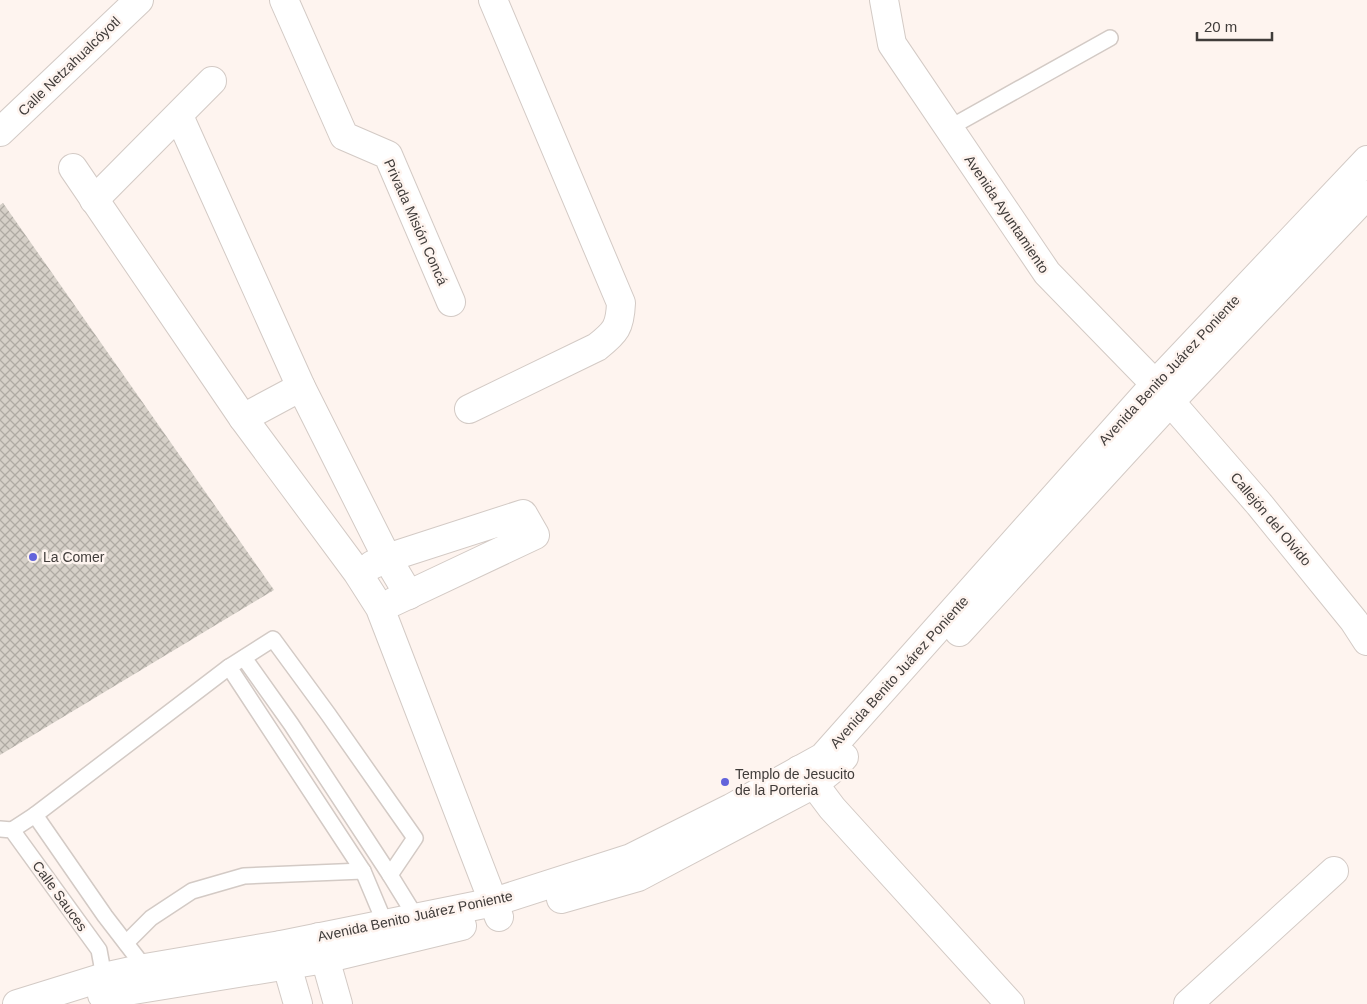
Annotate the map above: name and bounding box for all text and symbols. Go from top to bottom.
scale bar [1197,10,1272,42]
street label: Calle Netzahualcóyotl [15,13,123,119]
text: 20 m [1204,18,1237,35]
street label: Avenida Ayuntamiento [962,152,1053,276]
street label: Privada Misión Concá [381,157,451,288]
street label: Avenida Benito Juárez Poniente [1095,292,1243,448]
street label: Callejón del Olvido [1227,469,1315,569]
place label: La Comer [43,549,105,565]
marker: La Comer [27,551,39,563]
street label: Avenida Benito Juárez Poniente [826,593,972,751]
place label: Templo de Jesucito de la Porteria [735,766,855,798]
marker: Templo de Jesucito de la Porteria [719,776,731,788]
street label: Calle Sauces [29,858,91,934]
street label: Avenida Benito Juárez Poniente [316,887,514,945]

